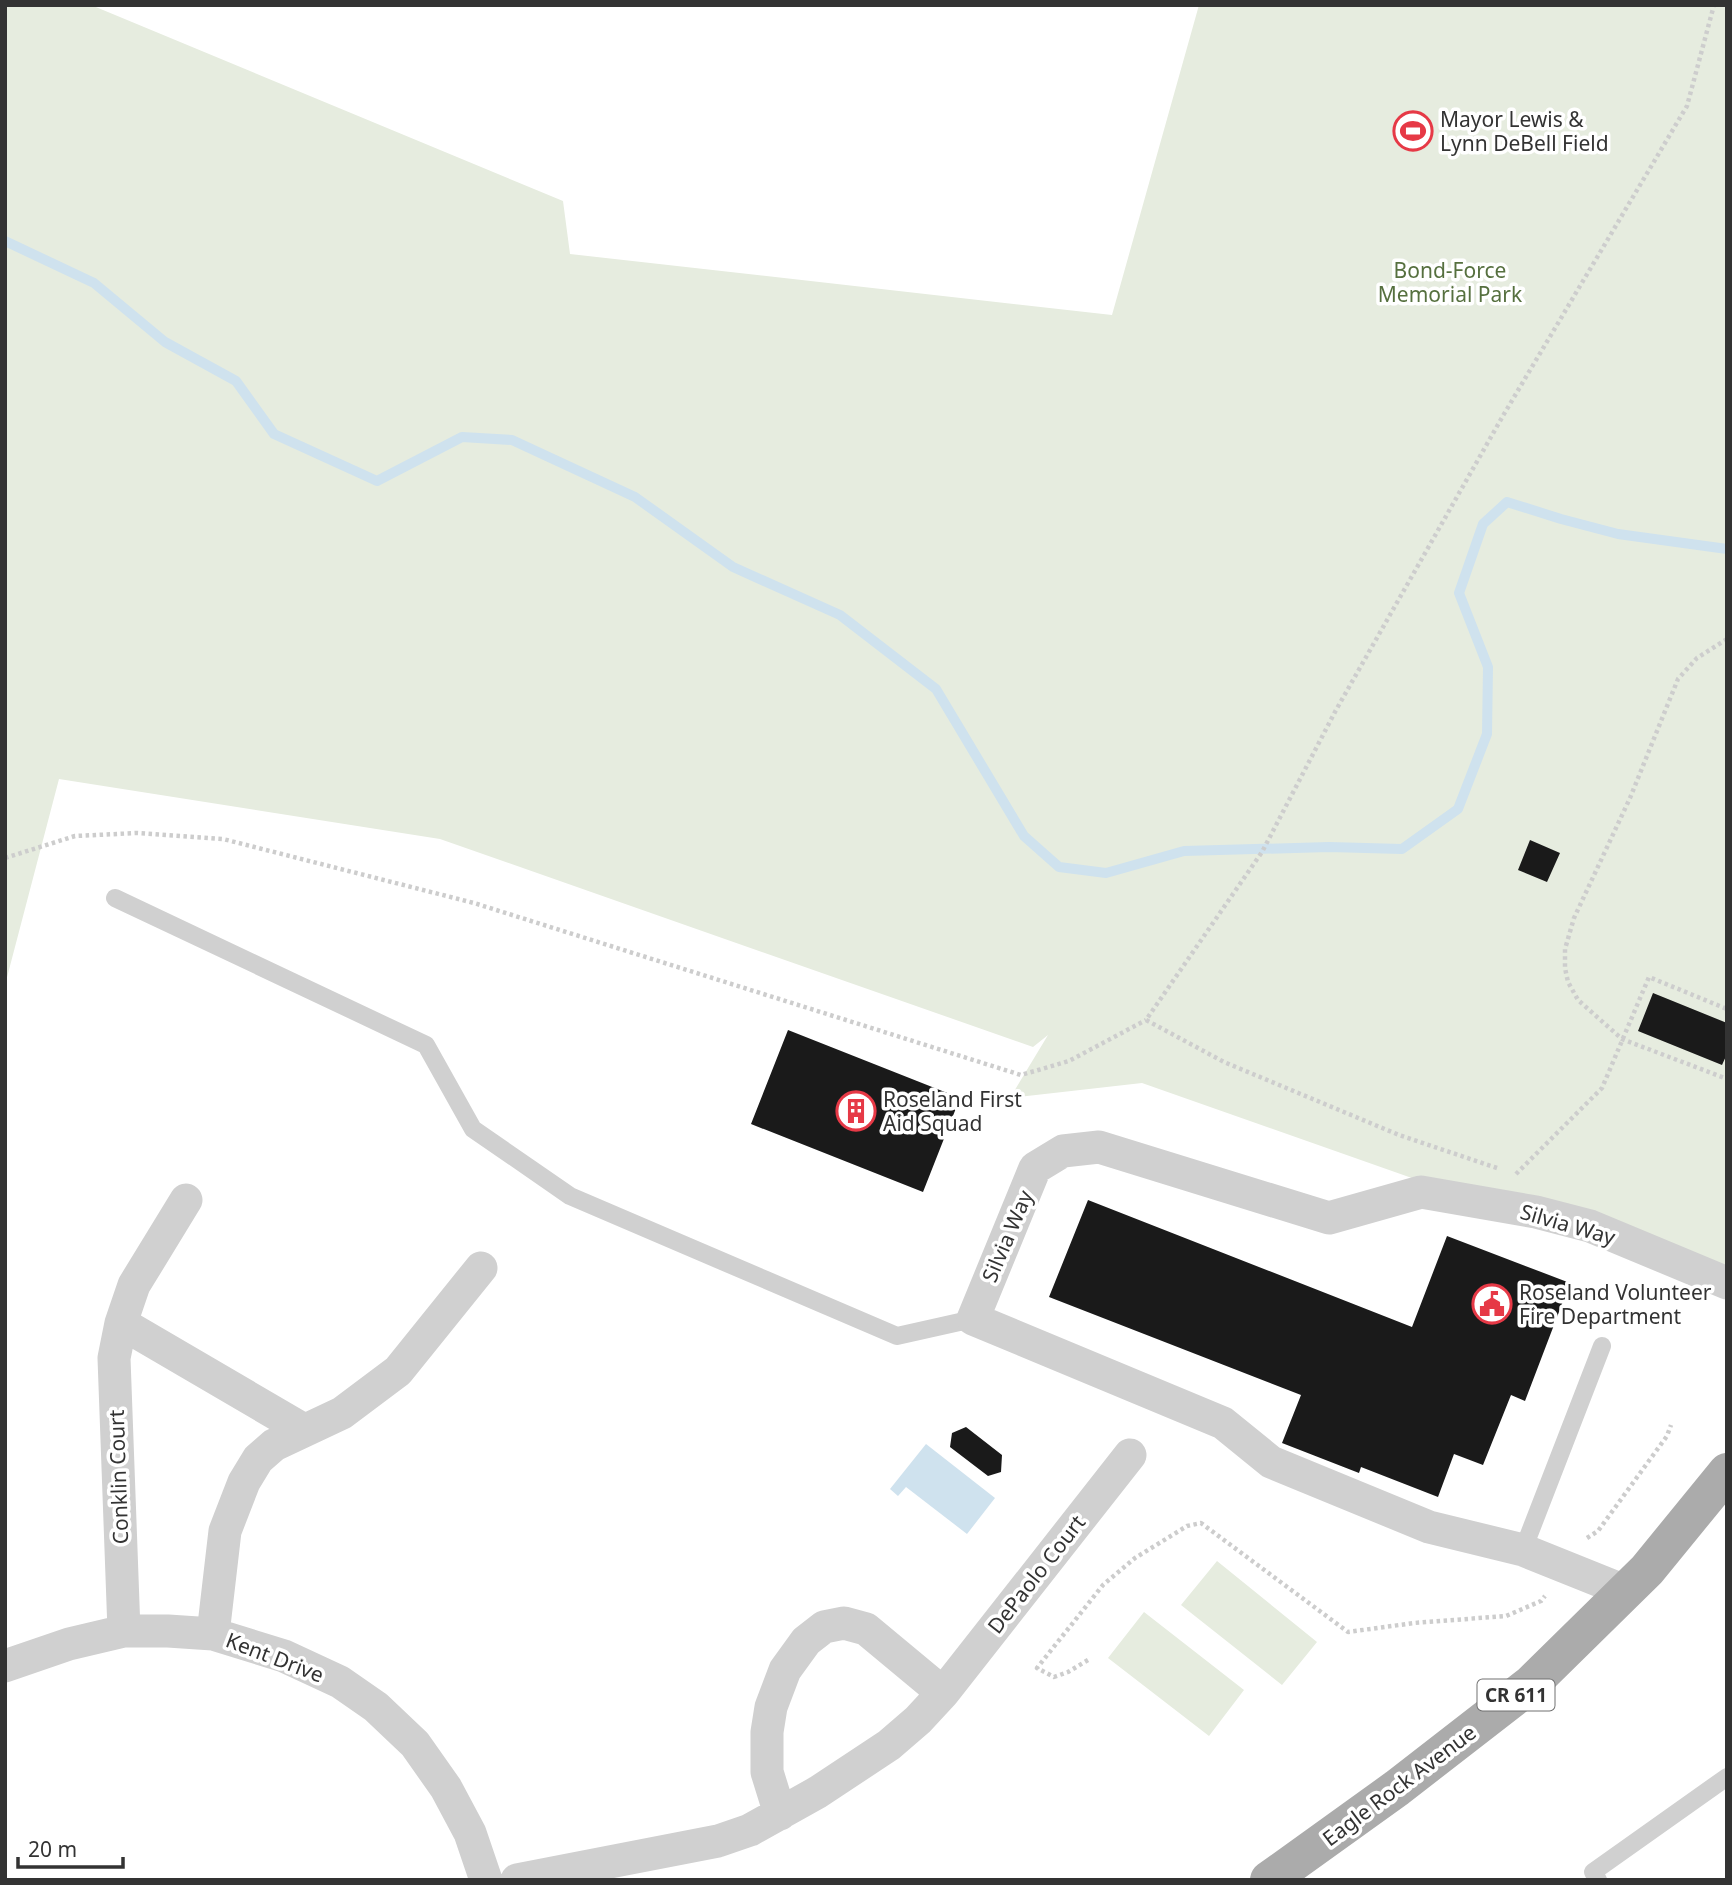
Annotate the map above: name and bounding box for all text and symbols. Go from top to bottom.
place label: Mayor Lewis & Lynn DeBell Field [1440,105,1609,157]
sports icon: Mayor Lewis & Lynn DeBell Field [1392,110,1434,152]
park label: Bond-Force Memorial Park [1378,256,1523,308]
place label: Roseland First Aid Squad [883,1085,1022,1137]
building icon: Roseland First Aid Squad [835,1090,877,1132]
street label: Silvia Way [975,1185,1039,1286]
street label: Silvia Way [1517,1197,1619,1251]
place label: Roseland Volunteer Fire Department [1519,1278,1712,1330]
public building icon: Roseland Volunteer Fire Department [1471,1283,1513,1325]
street label: Conklin Court [102,1409,134,1545]
street label: DePaolo Court [981,1509,1091,1639]
street label: Kent Drive [222,1626,328,1688]
road number: CR 611 [1478,1680,1554,1710]
street label: Eagle Rock Avenue [1317,1718,1481,1852]
scale bar [18,1826,122,1870]
text: 20 m [28,1835,77,1863]

